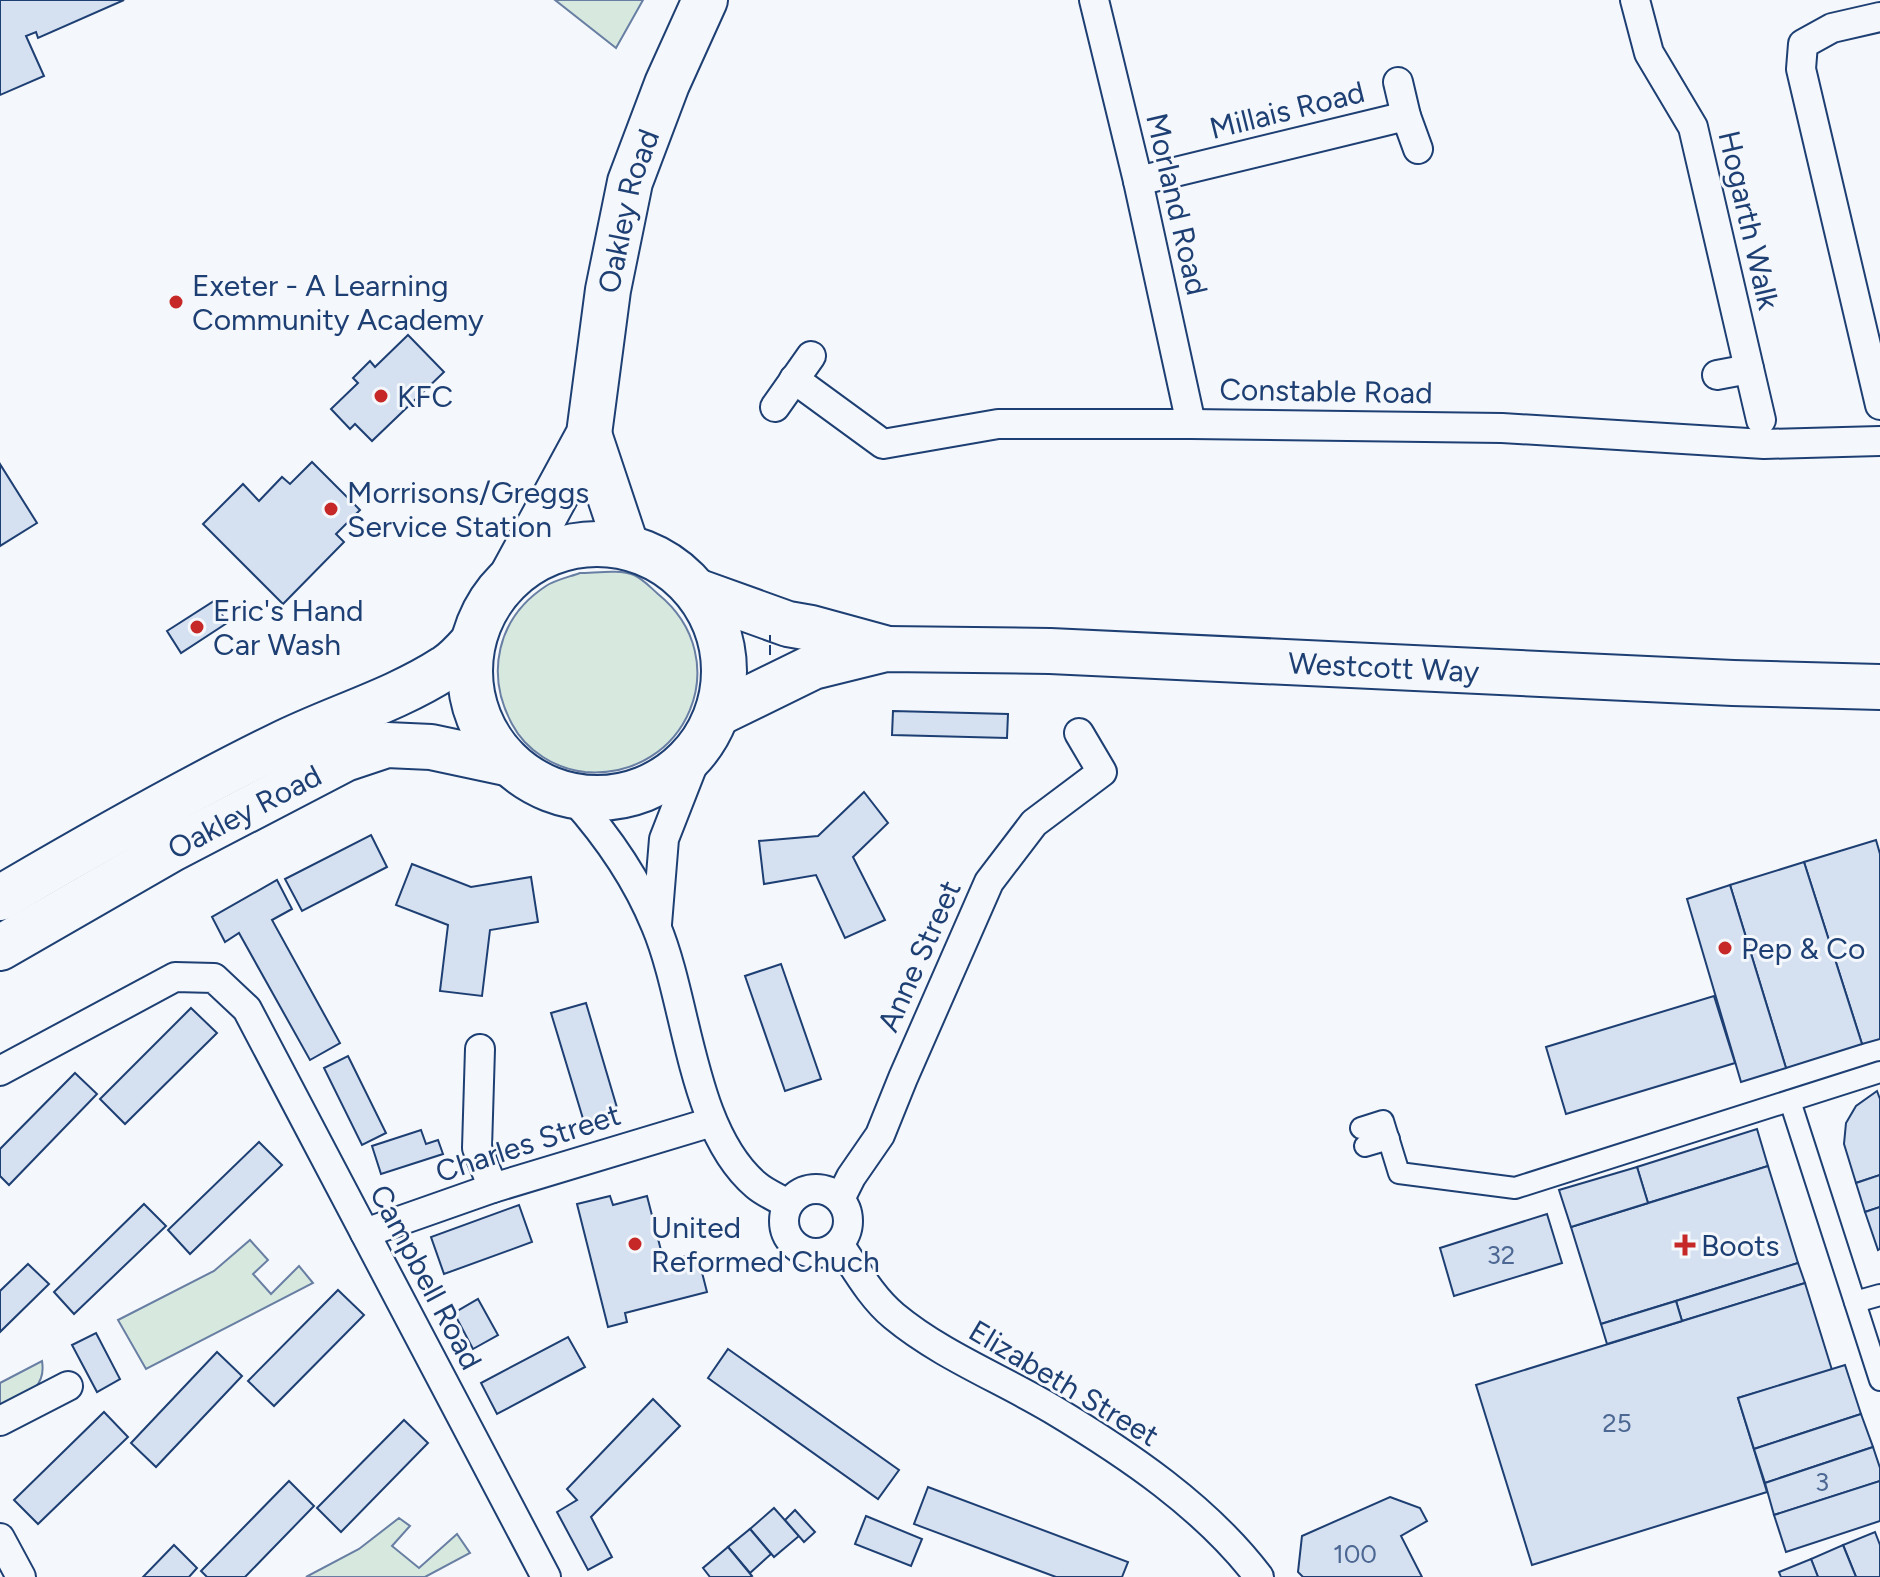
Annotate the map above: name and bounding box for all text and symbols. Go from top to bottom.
street label: Millais Road [1206,73,1368,147]
street label: Morland Road [1138,109,1216,299]
street label: Oakley Road [589,124,667,296]
street label: Hogarth Walk [1710,127,1788,314]
place label: Exeter - A Learning Community Academy [192,267,484,338]
marker: Exeter - A Learning Community Academy [167,293,185,311]
street label: Constable Road [1219,371,1433,411]
place label: KFC [397,378,453,415]
marker: KFC [372,387,390,405]
place label: Morrisons/Greggs Service Station [347,474,589,545]
marker: Morrisons/Greggs Service Station [322,500,340,518]
place label: Eric's Hand Car Wash [213,592,364,663]
marker: Eric's Hand Car Wash [188,618,206,636]
street label: Westcott Way [1287,644,1480,690]
street label: Oakley Road [161,756,327,867]
street label: Anne Street [869,875,969,1037]
place label: Pep & Co [1741,930,1865,967]
marker: Pep & Co [1716,939,1734,957]
street label: Charles Street [431,1096,625,1190]
street label: Campbell Road [362,1178,490,1376]
place label: United Reformed Chuch [651,1209,880,1280]
place label: Boots [1701,1227,1779,1264]
marker: United Reformed Chuch [626,1235,644,1253]
marker: Boots [1676,1236,1694,1254]
house number: 32 [1487,1239,1515,1271]
street label: Elizabeth Street [962,1312,1166,1454]
house number: 25 [1602,1407,1632,1439]
house number: 3 [1815,1466,1829,1498]
house number: 100 [1333,1538,1377,1570]

